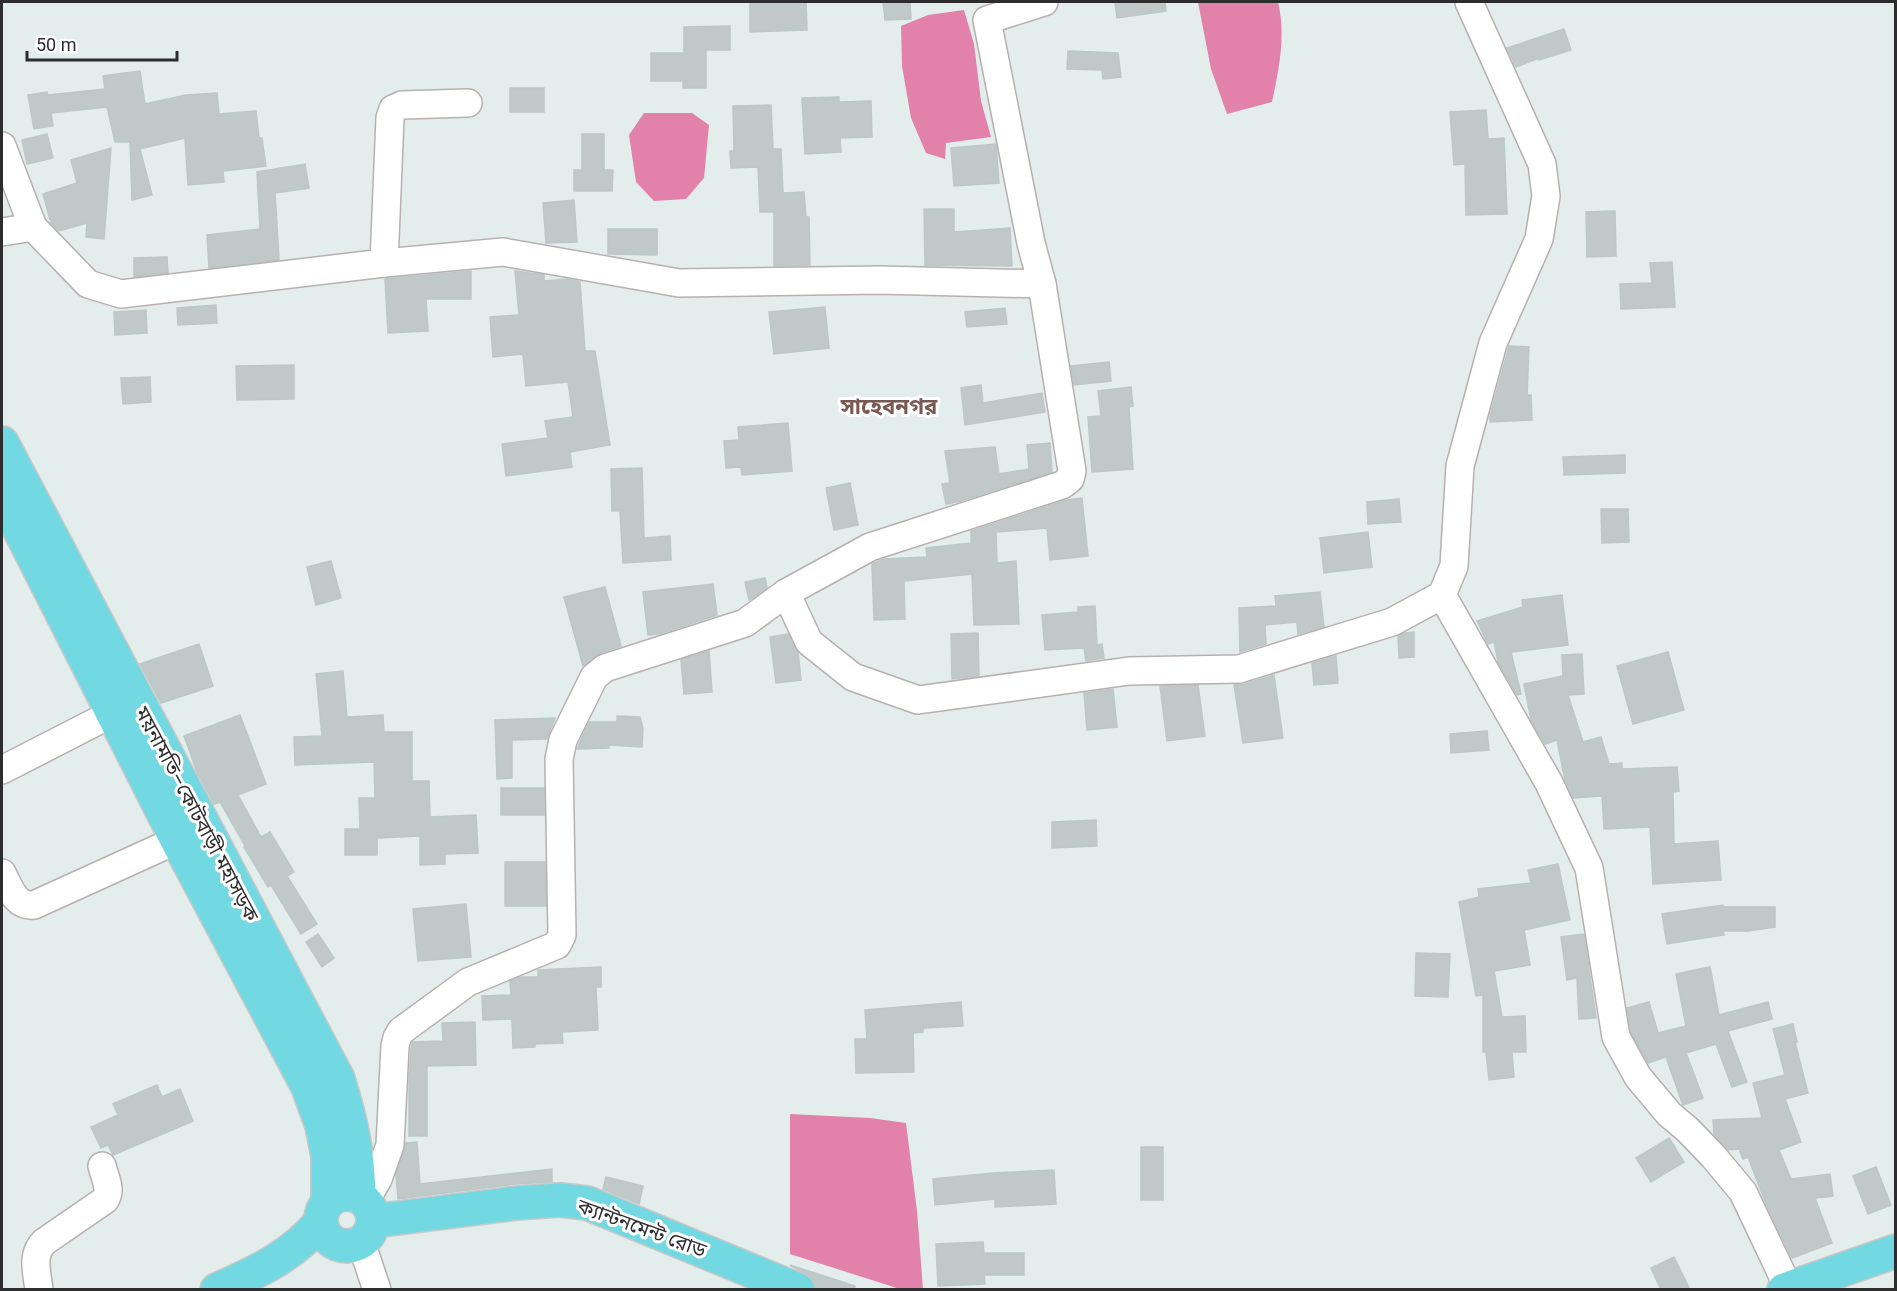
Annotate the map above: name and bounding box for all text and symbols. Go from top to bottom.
scale bar [27,24,177,62]
text: 50 m [36,34,76,55]
district label: সাহেবনগর [840,394,938,419]
street label: ময়নামতি–কোটবাড়ী মহাসড়ক [130,702,264,926]
street label: ক্যান্টনমেন্ট রোড [573,1193,710,1263]

